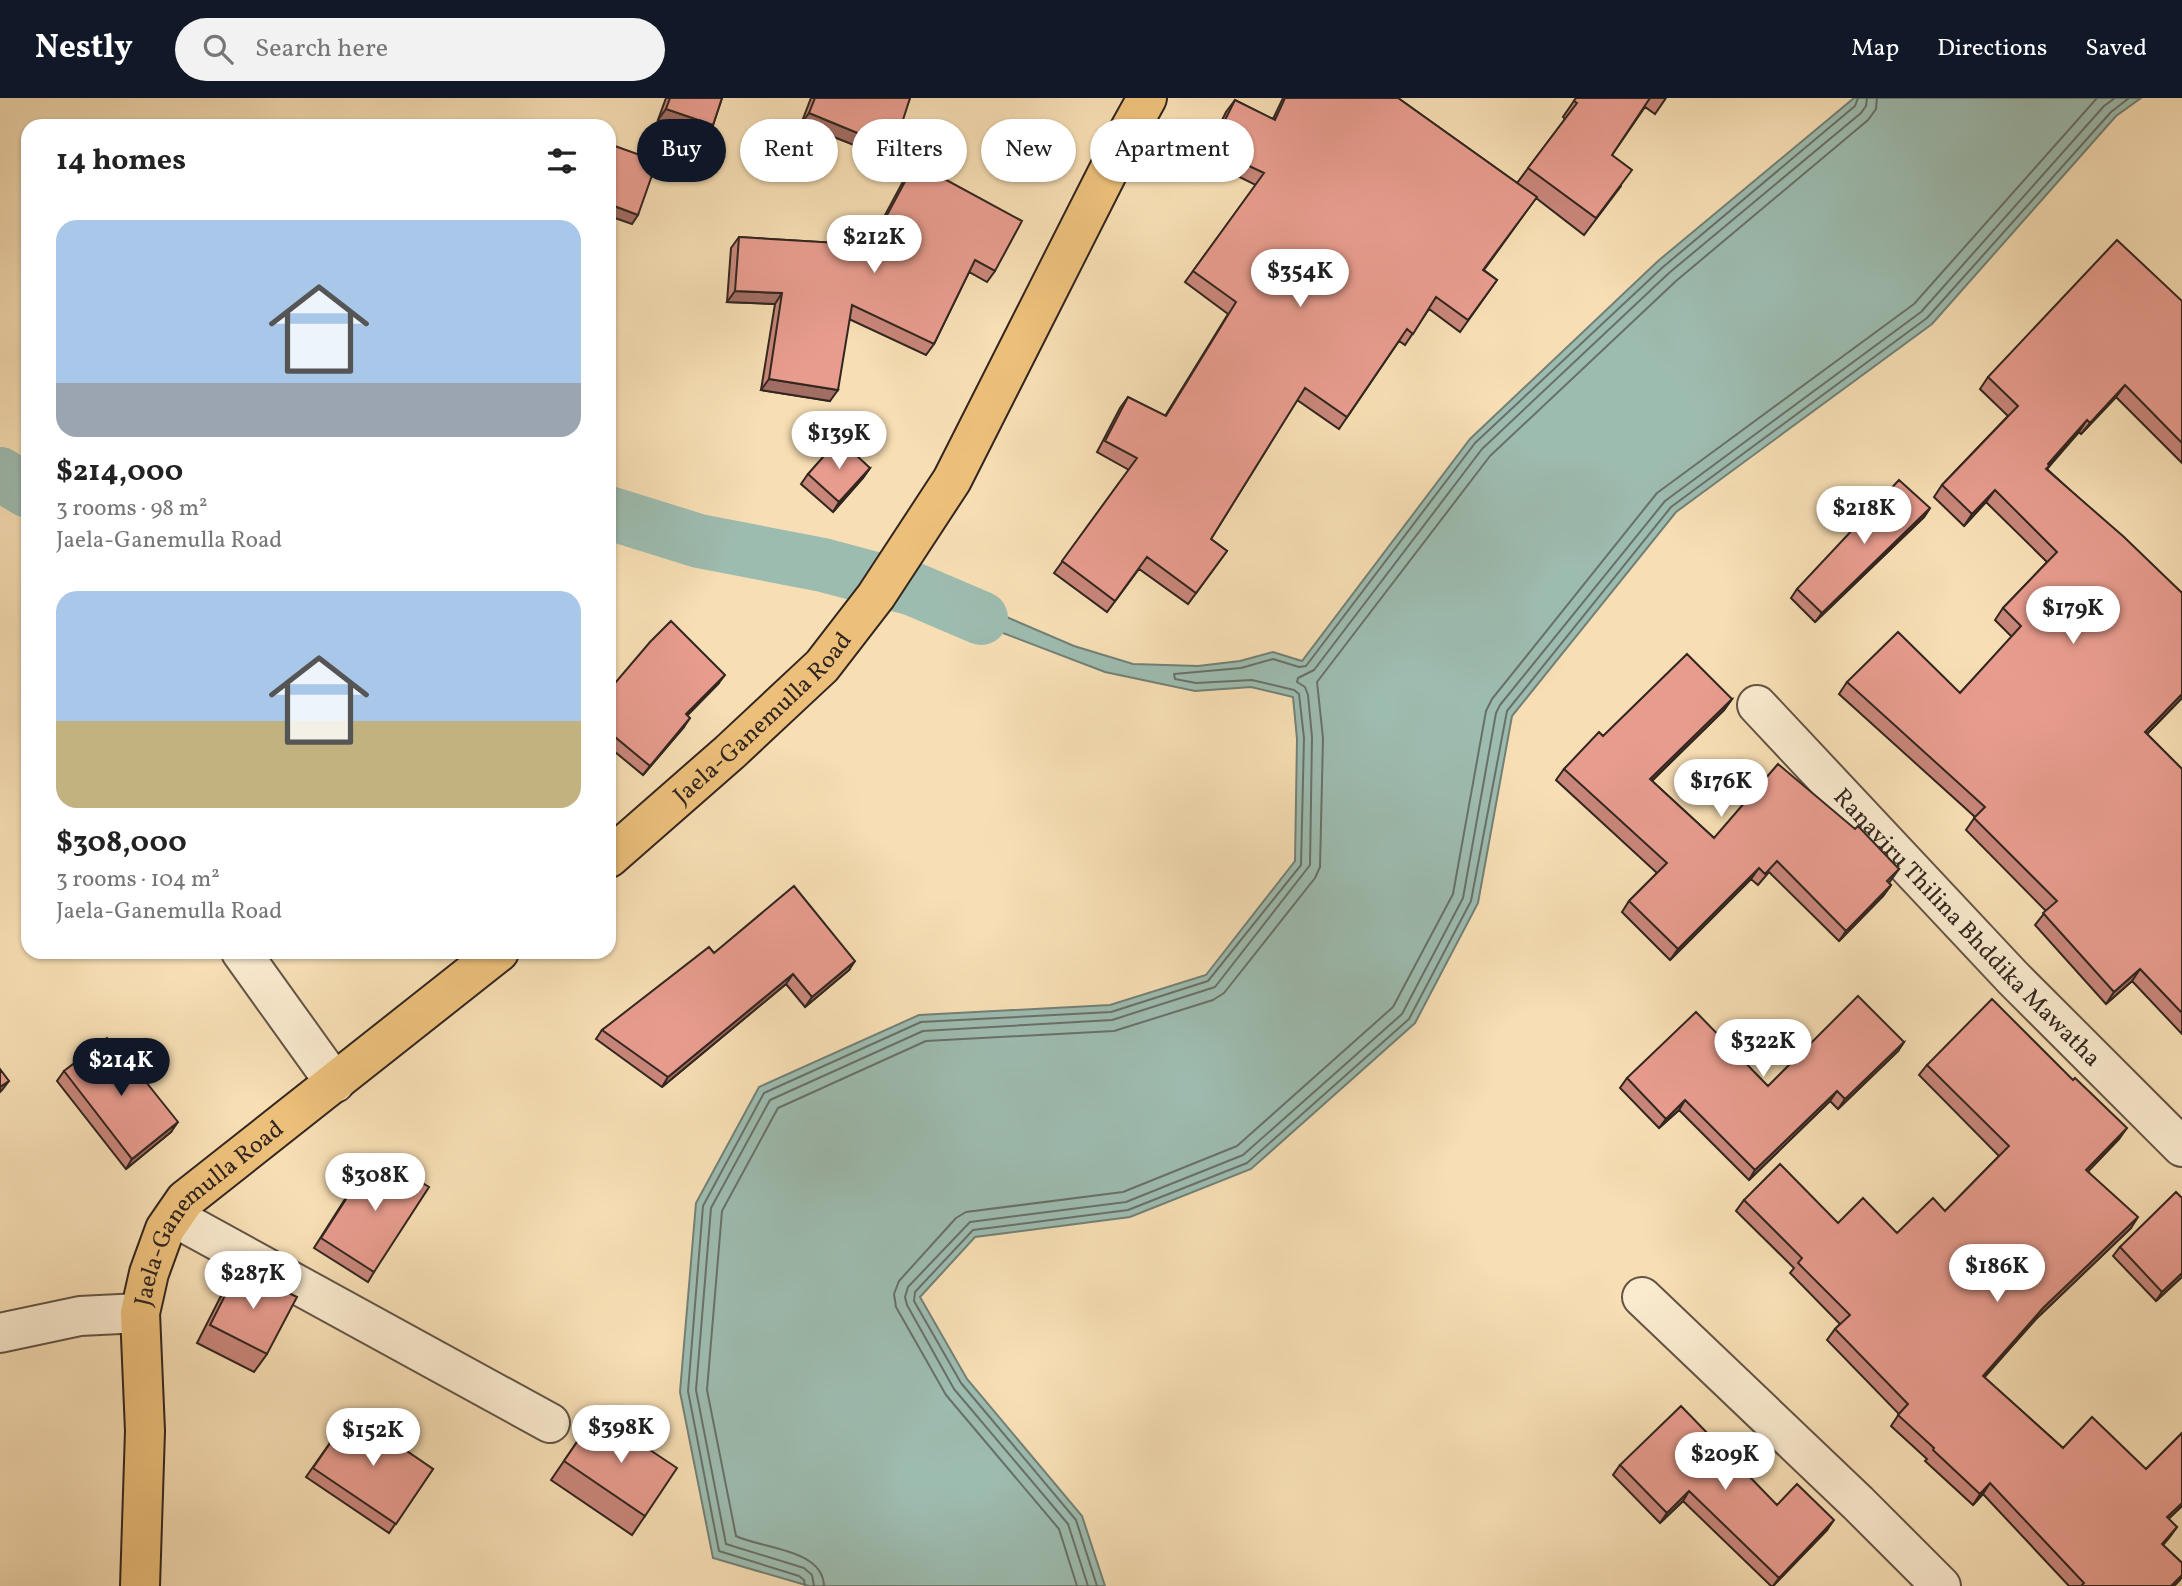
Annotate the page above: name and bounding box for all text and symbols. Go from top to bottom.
search box [175,18,665,81]
text: Nestly [35,26,133,72]
icon: search [199,30,237,68]
text: Search here [255,31,388,67]
text: Map [1851,32,1899,66]
text: Directions [1937,32,2047,66]
text: Saved [2085,32,2147,66]
chip: Buy [637,119,726,182]
chip: Rent [740,119,838,182]
chip: Filters [852,119,967,182]
chip: New [981,119,1076,182]
chip: Apartment [1090,119,1254,182]
text: 14 homes [56,140,186,182]
icon: filters [543,142,581,180]
pin: $212K [825,216,923,275]
text: $212K [843,222,905,254]
pin: $354K [1251,250,1349,309]
text: $354K [1267,256,1333,288]
icon: home [256,266,382,392]
pin: $139K [790,412,888,471]
text: $139K [808,418,870,450]
text: $214,000 [56,451,183,493]
pin: $218K [1815,486,1913,546]
text: 3 rooms · 98 m² [56,493,208,525]
text: $218K [1832,493,1896,525]
text: Jaela-Ganemulla Road [56,525,282,557]
pin: $179K [2024,587,2122,646]
text: $179K [2042,593,2104,625]
street label: Jaela-Ganemulla Road [667,626,861,813]
icon: home [256,637,382,763]
pin: $176K [1672,760,1770,819]
text: $176K [1690,766,1752,798]
street label: Ranaviru Thilina Bhddika Mawatha [1825,782,2108,1075]
text: $308,000 [56,822,187,864]
text: 3 rooms · 104 m² [56,864,220,896]
text: Jaela-Ganemulla Road [56,896,282,928]
pin: $322K [1714,1020,1812,1079]
text: $322K [1730,1026,1796,1058]
pin: $214K [72,1038,170,1098]
text: $214K [89,1045,153,1077]
street label: Jaela-Ganemulla Road [127,1113,292,1310]
pin: $308K [326,1154,424,1213]
text: $308K [341,1160,409,1192]
pin: $186K [1948,1244,2046,1304]
text: $186K [1965,1251,2029,1283]
pin: $287K [204,1252,302,1311]
text: $287K [221,1258,285,1290]
pin: $398K [572,1406,670,1465]
pin: $152K [324,1408,422,1468]
text: $398K [588,1412,654,1444]
text: $152K [342,1415,404,1447]
pin: $209K [1676,1432,1774,1492]
text: $209K [1691,1439,1759,1471]

